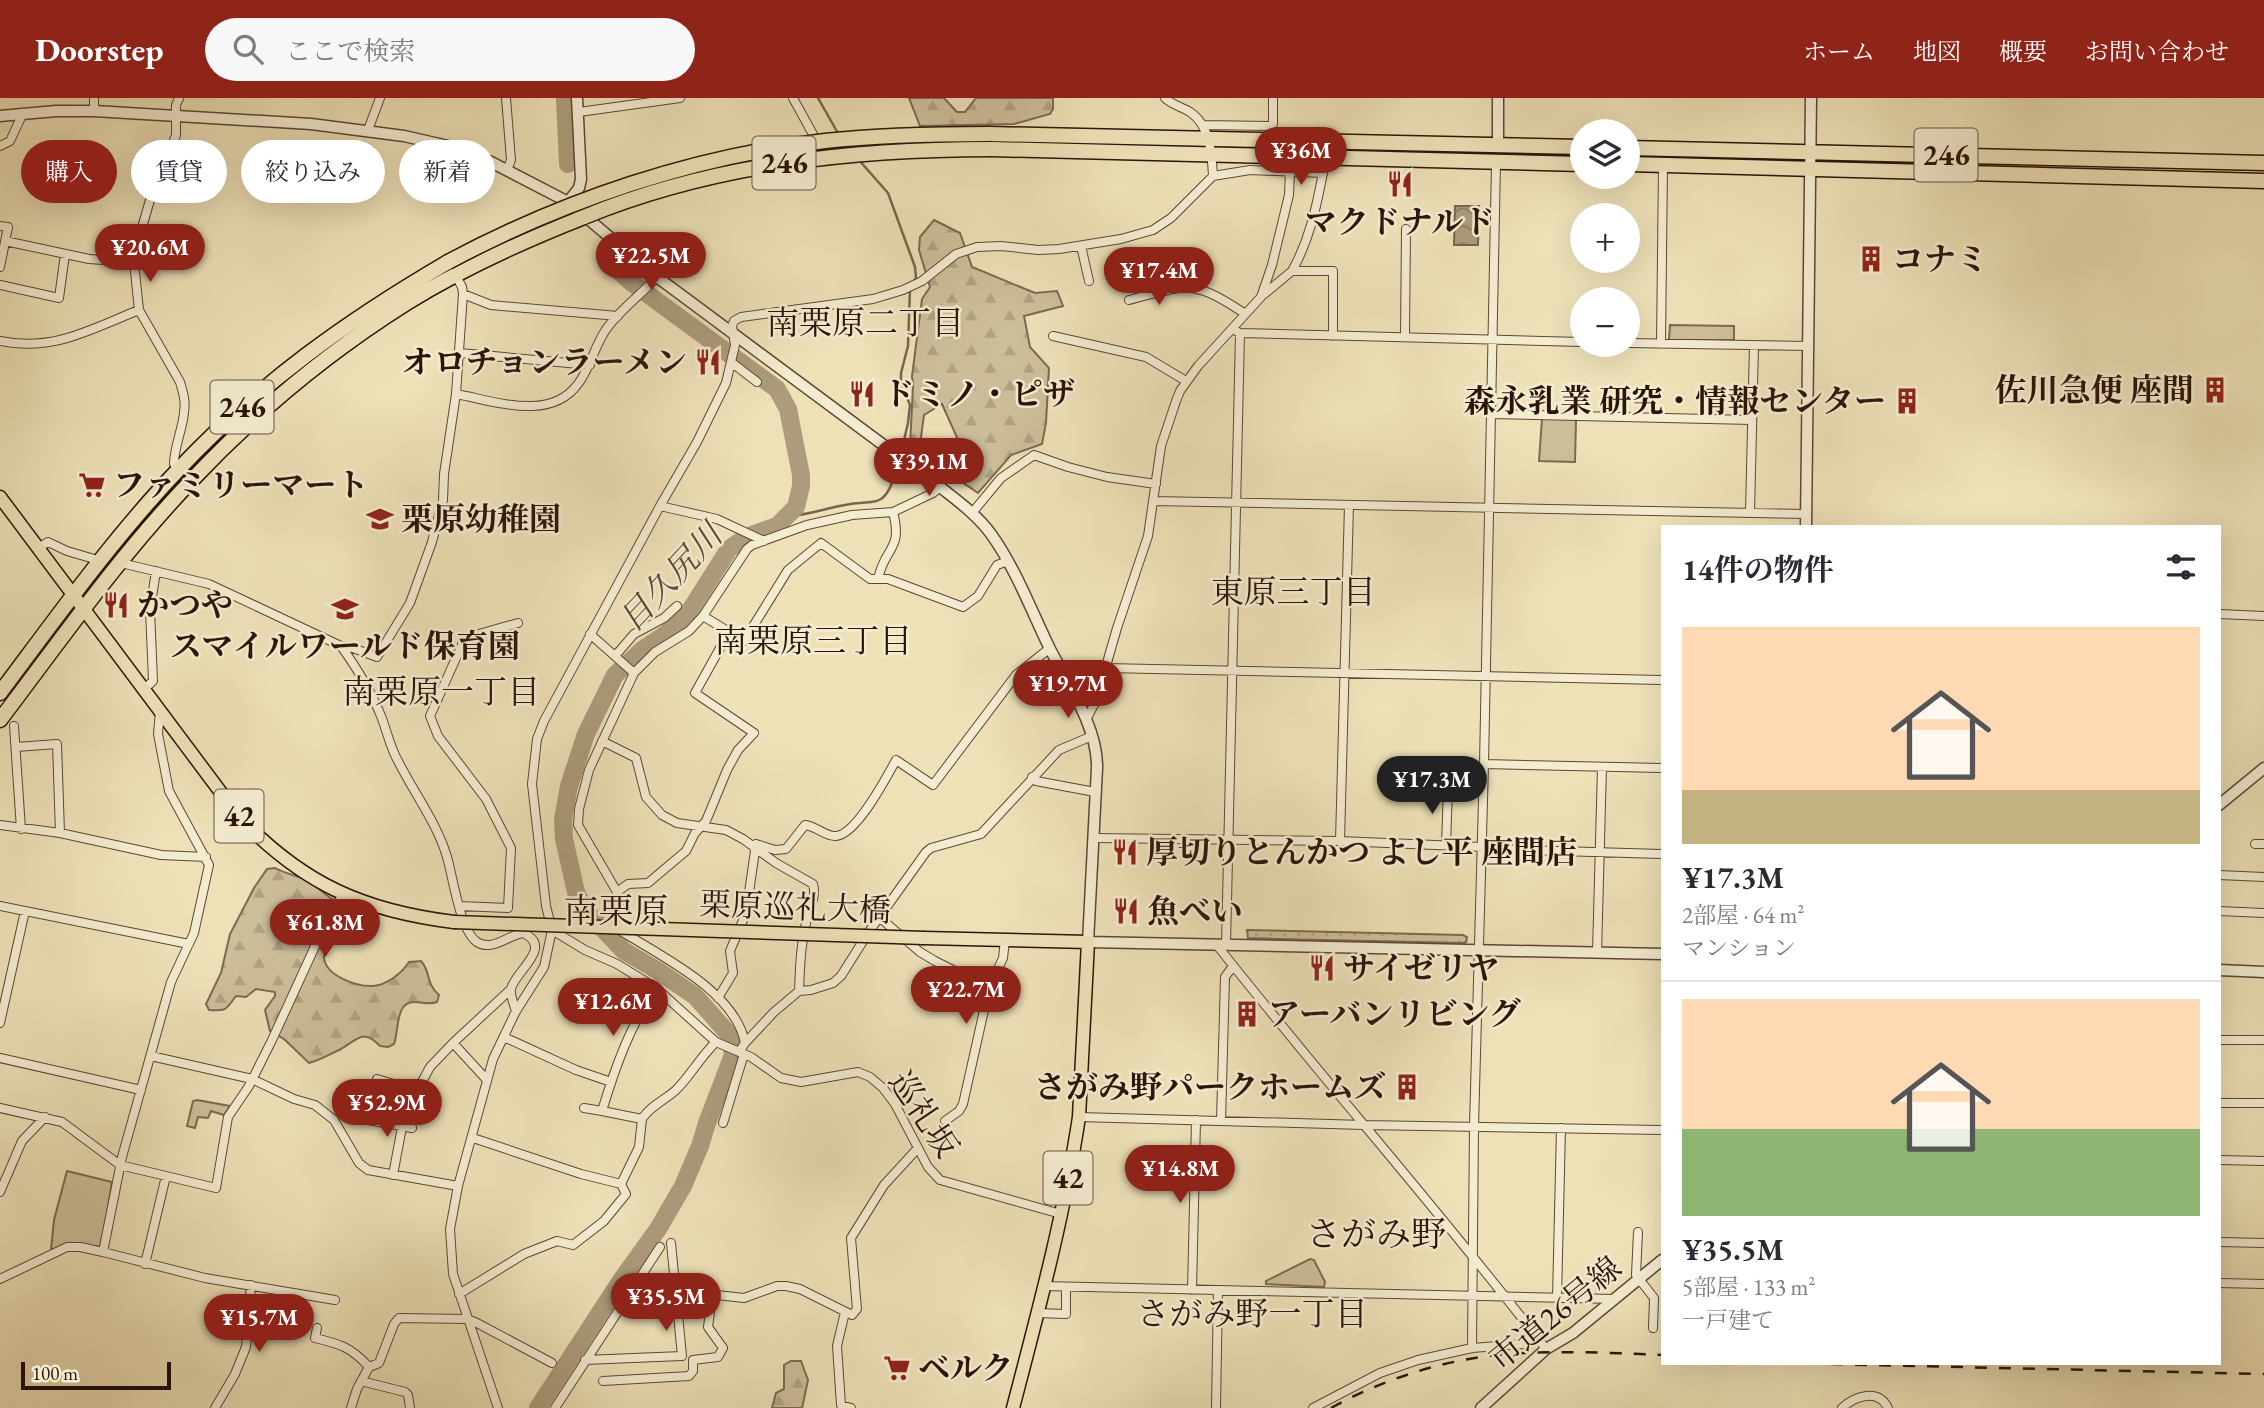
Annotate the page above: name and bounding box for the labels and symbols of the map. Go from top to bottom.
pin: ¥36M [1260,127,1342,187]
road number: 246 [1914,128,1978,181]
road number: 246 [752,137,816,190]
restaurant icon: マクドナルド [1385,169,1415,199]
place label: マクドナルド [1305,201,1495,243]
pin: ¥20.6M [93,225,207,284]
pin: ¥22.5M [594,232,708,292]
place label: コナミ [1892,238,1988,280]
building icon: コナミ [1856,244,1886,274]
pin: ¥17.4M [1102,248,1216,307]
district label: 南栗原二丁目 [766,301,964,344]
place label: オロチョンラーメン [402,341,687,383]
restaurant icon: オロチョンラーメン [693,347,723,377]
place label: 佐川急便 座間 [1994,369,2194,411]
place label: ドミノ・ピザ [883,373,1075,415]
building icon: 佐川急便 座間 [2200,375,2230,405]
restaurant icon: ドミノ・ピザ [847,379,877,409]
road number: 246 [210,380,274,434]
place label: 森永乳業 研究・情報センター [1464,380,1886,422]
building icon: 森永乳業 研究・情報センター [1892,386,1922,416]
pin: ¥39.1M [872,438,986,498]
place label: ファミリーマート [113,464,368,506]
supermarket icon: ファミリーマート [77,470,107,500]
place label: 栗原幼稚園 [401,498,561,540]
school or university icon: 栗原幼稚園 [365,504,395,534]
water label: 目久尻川 [610,512,733,640]
district label: 東原三丁目 [1211,570,1376,613]
place label: かつや [137,584,233,626]
restaurant icon: かつや [101,590,131,620]
school or university icon: スマイルワールド保育園 [330,594,360,624]
district label: 南栗原三丁目 [714,619,912,662]
place label: スマイルワールド保育園 [170,625,520,667]
pin: ¥19.7M [1011,660,1125,720]
district label: 南栗原一丁目 [342,670,540,713]
pin: ¥17.3M [1375,756,1489,816]
road number: 42 [215,790,264,842]
place label: 厚切りとんかつ よし平 座間店 [1146,831,1577,873]
restaurant icon: 厚切りとんかつ よし平 座間店 [1110,837,1140,867]
street label: 栗原巡礼大橋 [698,883,892,931]
district label: 南栗原 [563,888,669,933]
place label: 魚べい [1147,890,1243,932]
restaurant icon: 魚べい [1111,896,1141,926]
pin: ¥61.8M [268,900,382,959]
place label: サイゼリヤ [1343,947,1499,989]
restaurant icon: サイゼリヤ [1307,953,1337,983]
pin: ¥22.7M [909,967,1023,1026]
pin: ¥12.6M [556,978,670,1038]
place label: アーバンリビング [1268,993,1521,1035]
building icon: アーバンリビング [1232,999,1262,1029]
street label: 巡礼坂 [880,1062,968,1166]
place label: さがみ野パークホームズ [1034,1066,1386,1108]
building icon: さがみ野パークホームズ [1392,1072,1422,1102]
pin: ¥52.9M [330,1080,444,1139]
pin: ¥14.8M [1123,1146,1237,1205]
road number: 42 [1044,1152,1092,1204]
district label: さがみ野 [1306,1211,1446,1256]
street label: 市道26号線 [1480,1247,1630,1379]
pin: ¥35.5M [609,1274,723,1333]
district label: さがみ野一丁目 [1137,1292,1368,1335]
pin: ¥15.7M [202,1294,316,1354]
place label: ベルク [918,1347,1013,1389]
supermarket icon: ベルク [882,1353,912,1383]
scale bar [21,1359,172,1391]

